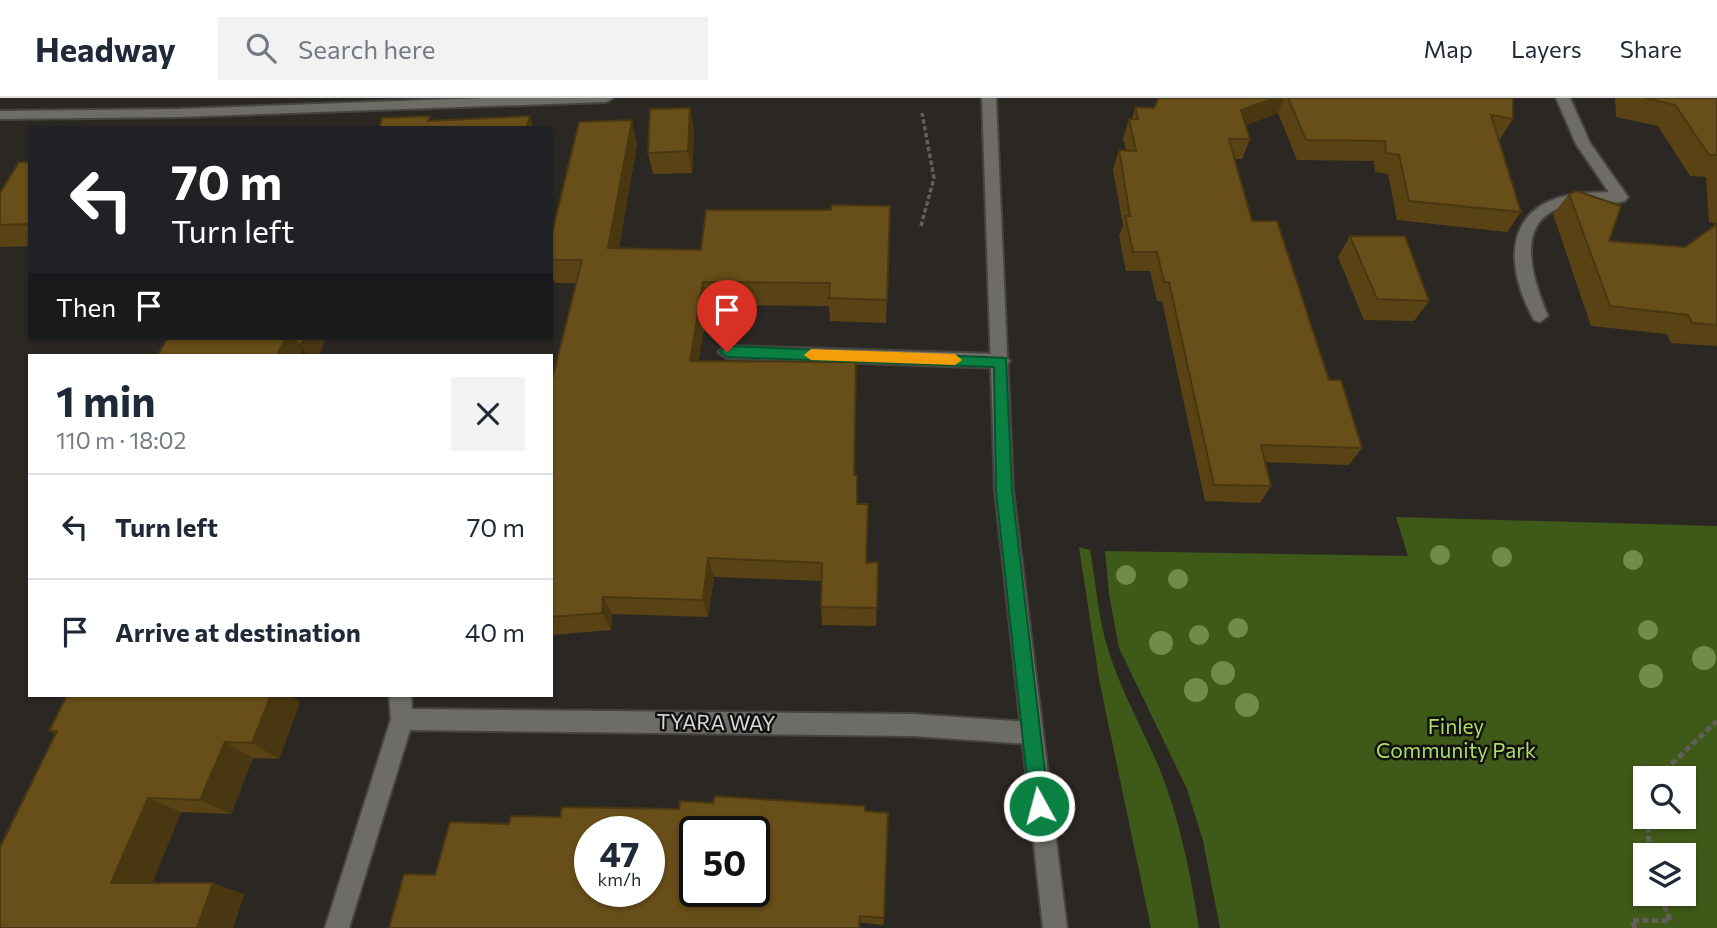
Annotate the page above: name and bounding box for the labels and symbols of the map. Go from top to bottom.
pin [697,280,757,352]
street label: TYARA WAY [657,708,776,735]
park label: Finley Community Park [1376,713,1536,762]
position arrow [1002,769,1076,843]
speed limit sign: 50 [679,816,770,907]

